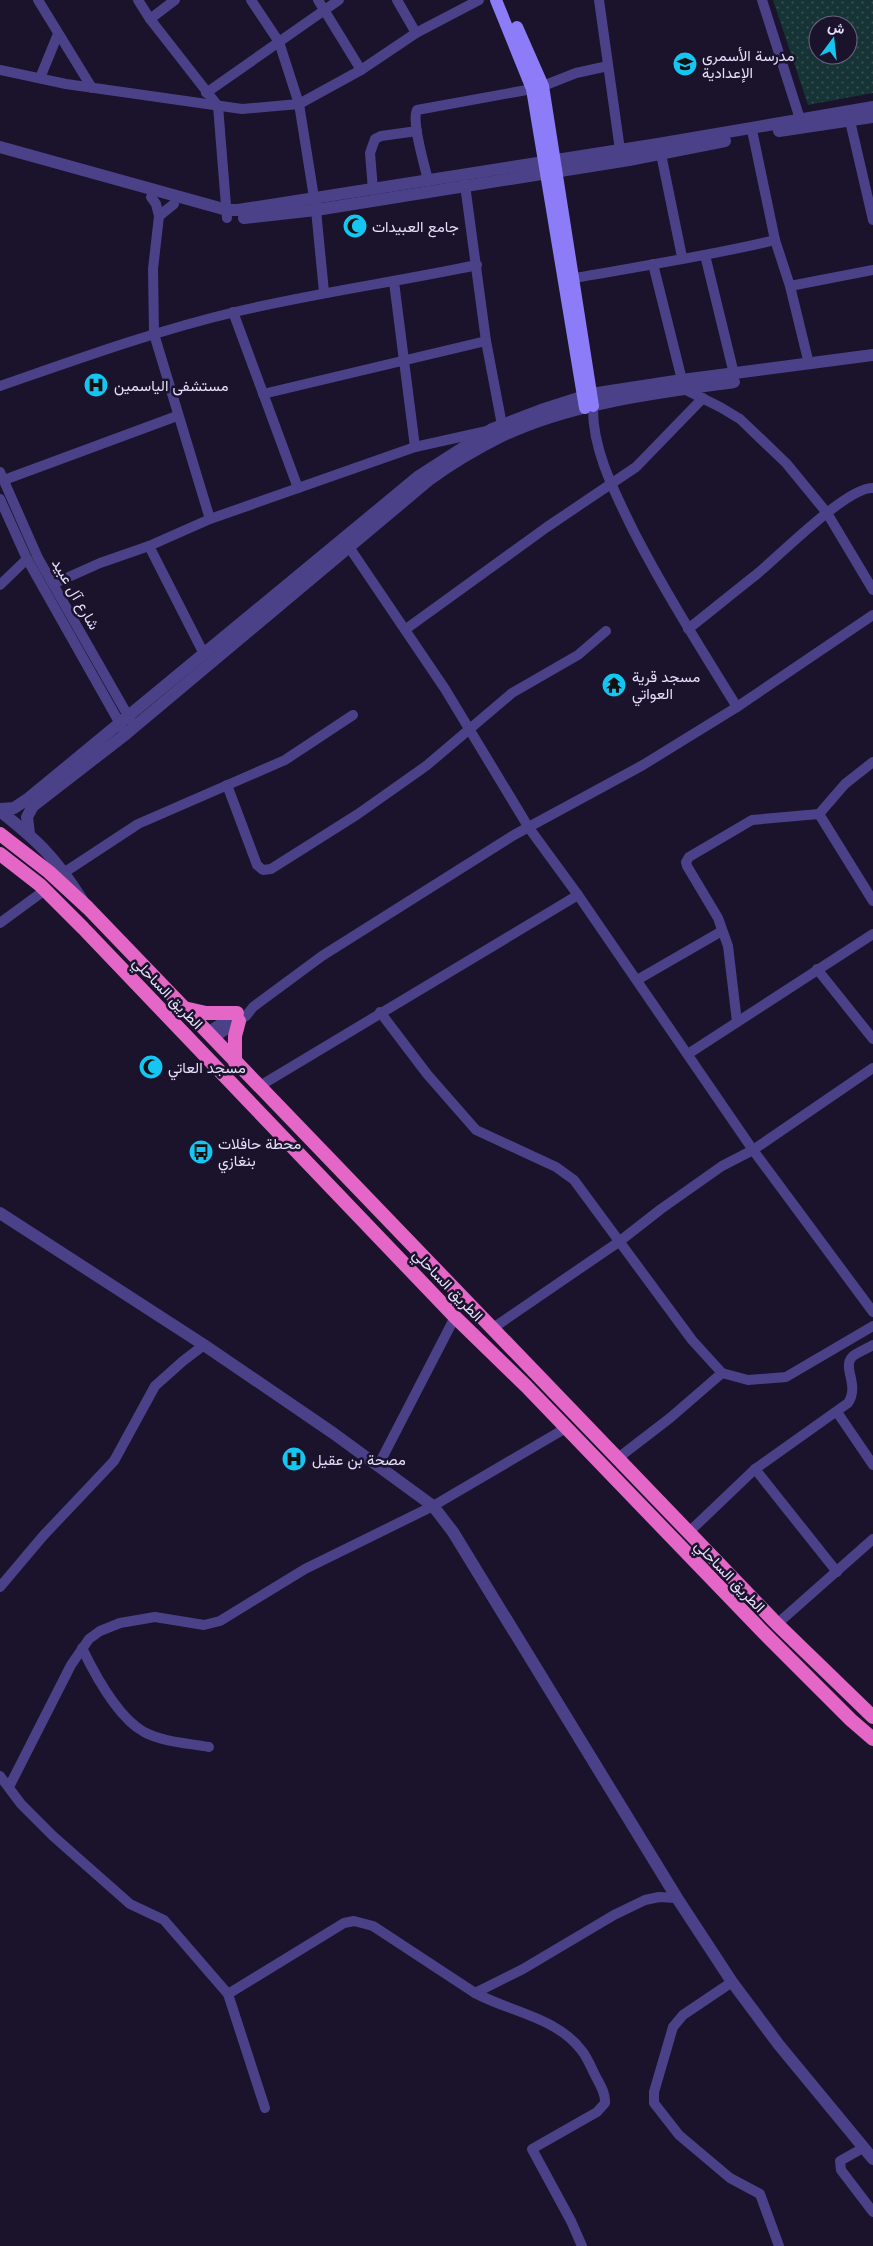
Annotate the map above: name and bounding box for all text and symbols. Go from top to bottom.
north arrow [808,15,858,65]
text: ش [826,17,847,38]
place label: مدرسة الأسمري الإعدادية [702,46,795,83]
school or university icon: مدرسة الأسمري الإعدادية [672,51,698,77]
mosque icon: جامع العبيدات [342,213,368,239]
place label: جامع العبيدات [372,217,459,238]
hospital icon: مستشفى الياسمين [83,372,109,398]
place label: مستشفى الياسمين [114,376,229,396]
street label: شارع آل عبيد [46,555,104,634]
place label: مسجد قرية العواتي [632,667,700,707]
temple icon: مسجد قرية العواتي [601,672,627,698]
street label: الطريق الساحلي [126,953,207,1036]
mosque icon: مسجد العاتي [138,1054,164,1080]
place label: مسجد العاتي [168,1058,246,1081]
place label: محطة حافلات بنغازي [218,1134,301,1174]
bus stop icon: محطة حافلات بنغازي [188,1139,214,1165]
street label: الطريق الساحلي [406,1245,487,1328]
hospital icon: مصحة بن عقيل [281,1446,307,1472]
place label: مصحة بن عقيل [312,1450,406,1470]
street label: الطريق الساحلي [688,1536,769,1619]

